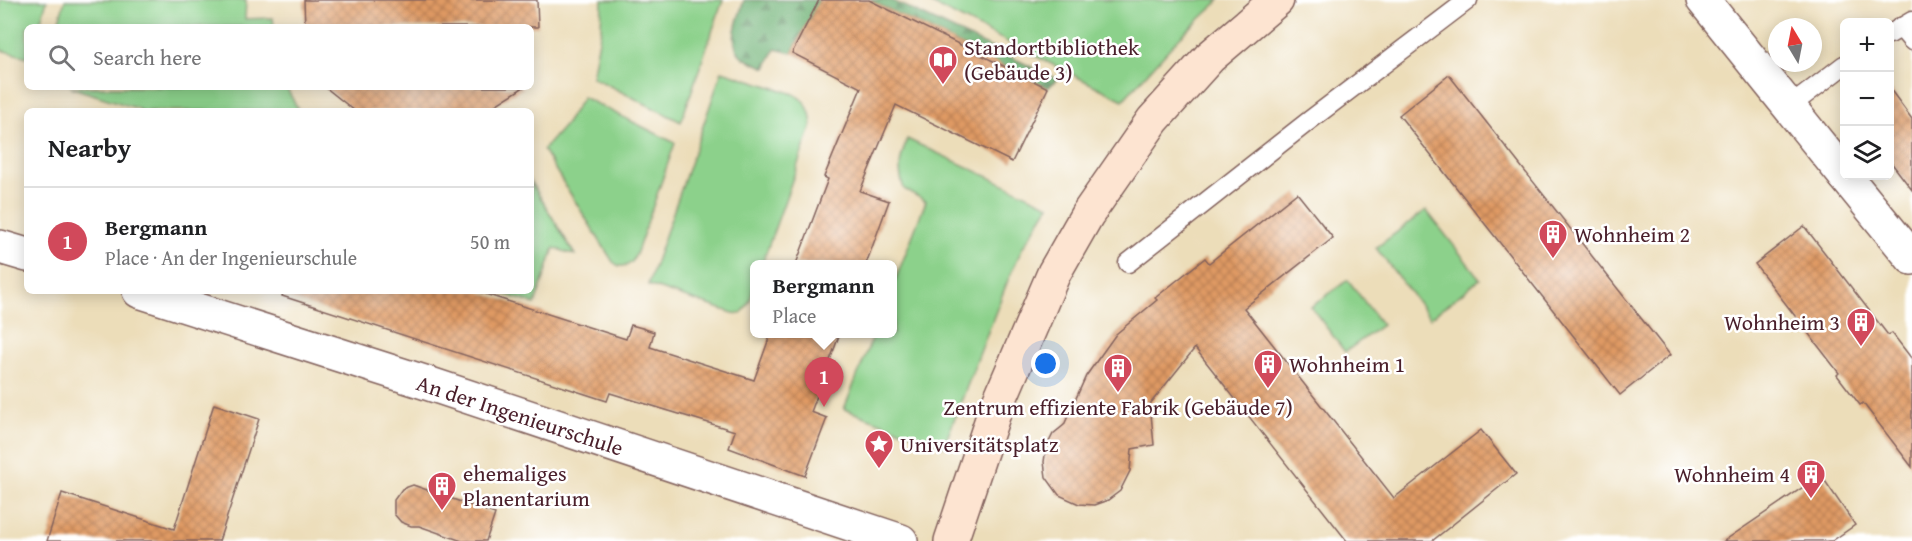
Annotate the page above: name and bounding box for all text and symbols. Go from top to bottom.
north arrow [1768,18,1822,72]
map controls [1840,18,1894,180]
button: + [1840,18,1894,72]
search box [24,24,534,90]
place label: Standortbibliothek (Gebäude 3) [964,31,1140,88]
icon: search [45,41,78,74]
text: Search here [93,41,202,73]
library icon: Standortbibliothek (Gebäude 3) [927,44,959,86]
button: − [1840,72,1894,126]
button: layers [1840,126,1894,180]
text: Nearby [48,128,131,167]
text: Bergmann [105,211,207,243]
building icon: Wohnheim 2 [1537,218,1569,260]
place label: Wohnheim 2 [1574,218,1690,250]
text: 1 [62,227,73,256]
text: 50 m [470,227,510,256]
text: Place · An der Ingenieurschule [105,243,357,272]
popup [750,260,897,338]
text: Bergmann [772,269,875,301]
text: Place [772,301,816,330]
place label: Wohnheim 3 [1724,306,1840,338]
building icon: Wohnheim 3 [1845,306,1877,348]
building icon: Wohnheim 1 [1252,348,1284,390]
place label: Wohnheim 1 [1289,348,1405,380]
your location [1031,349,1060,378]
building icon: Zentrum effiziente Fabrik (Gebäude 7) [1102,352,1134,394]
pin: 1 [804,358,844,407]
street label: An der Ingenieurschule [413,366,627,464]
place label: Zentrum effiziente Fabrik (Gebäude 7) [943,391,1293,423]
place icon: Universitätsplatz [863,428,895,470]
place label: Universitätsplatz [900,428,1059,460]
place label: ehemaliges Planentarium [463,457,590,514]
place label: Wohnheim 4 [1674,458,1790,490]
building icon: Wohnheim 4 [1795,458,1827,500]
building icon: ehemaliges Planentarium [426,470,458,512]

